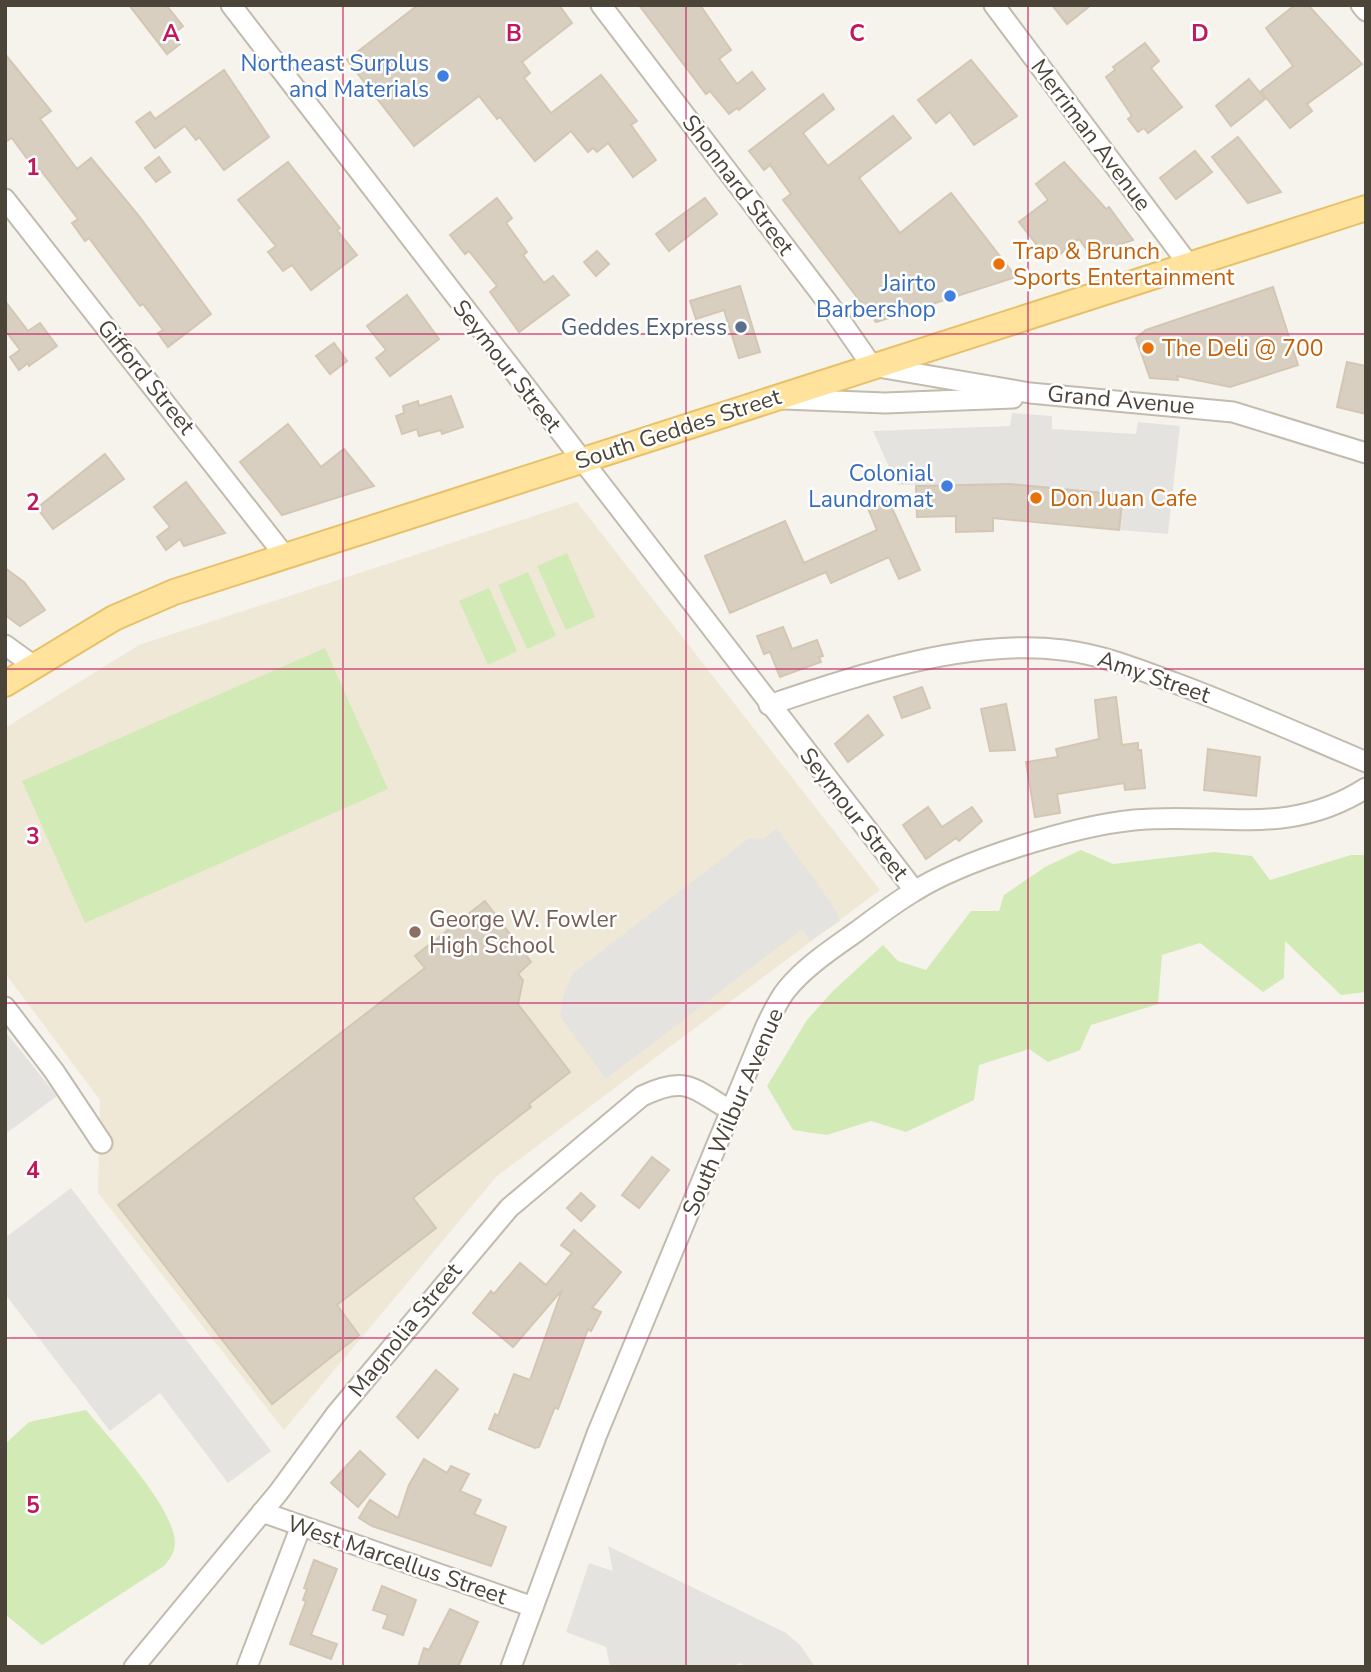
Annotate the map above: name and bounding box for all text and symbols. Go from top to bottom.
text: A [162,18,180,49]
text: B [506,18,522,49]
text: C [849,18,865,49]
text: D [1191,18,1209,49]
place label: Northeast Surplus and Materials [240,48,429,105]
street label: Merriman Avenue [1024,53,1158,217]
marker: Northeast Surplus and Materials [435,68,451,84]
street label: Shonnard Street [675,108,802,262]
text: 1 [26,152,40,183]
place label: Trap & Brunch Sports Entertainment [1013,236,1235,293]
marker: Trap & Brunch Sports Entertainment [991,256,1007,272]
place label: Jairto Barbershop [816,268,936,325]
marker: Jairto Barbershop [942,288,958,304]
street label: Seymour Street [445,293,569,439]
place label: Geddes Express [561,312,727,343]
street label: Gifford Street [90,313,203,442]
marker: Geddes Express [733,319,749,335]
place label: The Deli @ 700 [1162,333,1323,364]
marker: The Deli @ 700 [1140,340,1156,356]
street label: Grand Avenue [1046,378,1196,422]
street label: South Geddes Street [571,381,786,477]
place label: Colonial Laundromat [808,458,934,515]
marker: Colonial Laundromat [939,478,955,494]
place label: Don Juan Cafe [1050,483,1197,514]
text: 2 [26,487,40,518]
marker: Don Juan Cafe [1028,490,1044,506]
street label: Amy Street [1094,643,1215,711]
street label: Seymour Street [792,741,916,887]
text: 3 [26,821,40,852]
place label: George W. Fowler High School [429,904,618,961]
marker: George W. Fowler High School [407,924,423,940]
street label: South Wilbur Avenue [675,1003,791,1221]
text: 4 [26,1155,40,1186]
street label: Magnolia Street [341,1256,469,1404]
text: 5 [26,1490,40,1521]
street label: West Marcellus Street [283,1508,512,1612]

